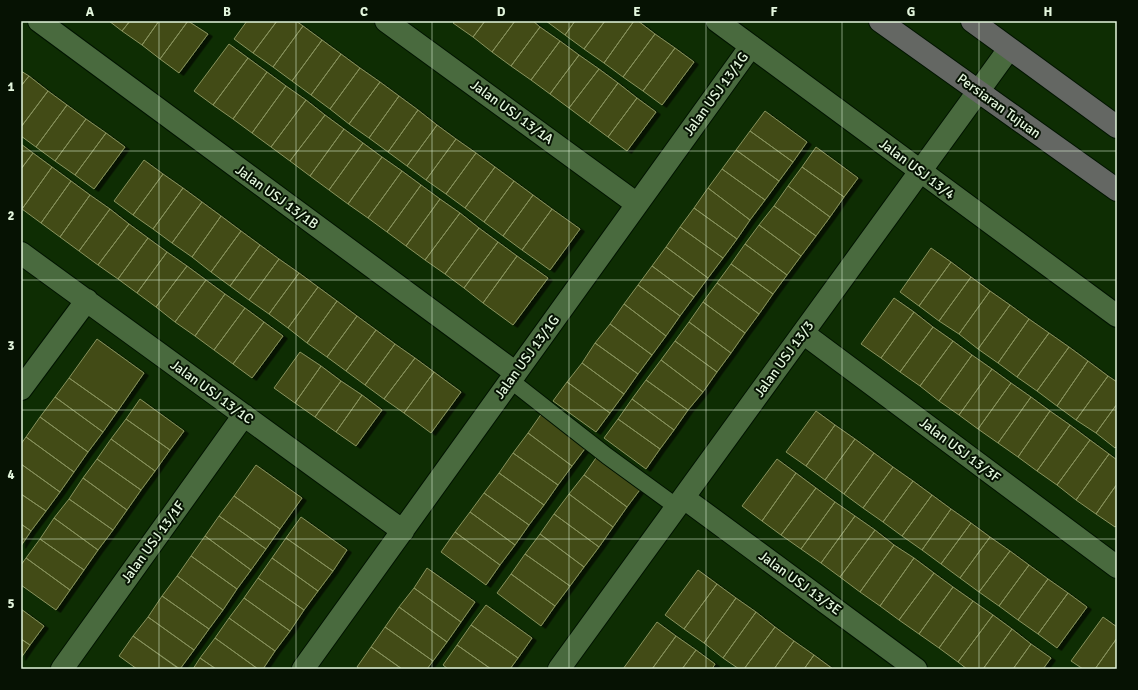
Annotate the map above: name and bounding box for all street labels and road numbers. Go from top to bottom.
street label: Jalan USJ 13/1G [680,49,752,139]
street label: Persiaran Tujuan [954,70,1044,142]
street label: Jalan USJ 13/1A [467,76,557,148]
street label: Jalan USJ 13/4 [876,135,958,203]
street label: Jalan USJ 13/1B [232,161,322,233]
street label: Jalan USJ 13/1G [491,312,563,402]
street label: Jalan USJ 13/3 [751,318,817,400]
street label: Jalan USJ 13/1C [167,356,257,428]
street label: Jalan USJ 13/3F [916,414,1004,486]
street label: Jalan USJ 13/1F [118,498,188,586]
street label: Jalan USJ 13/3E [755,547,845,619]

